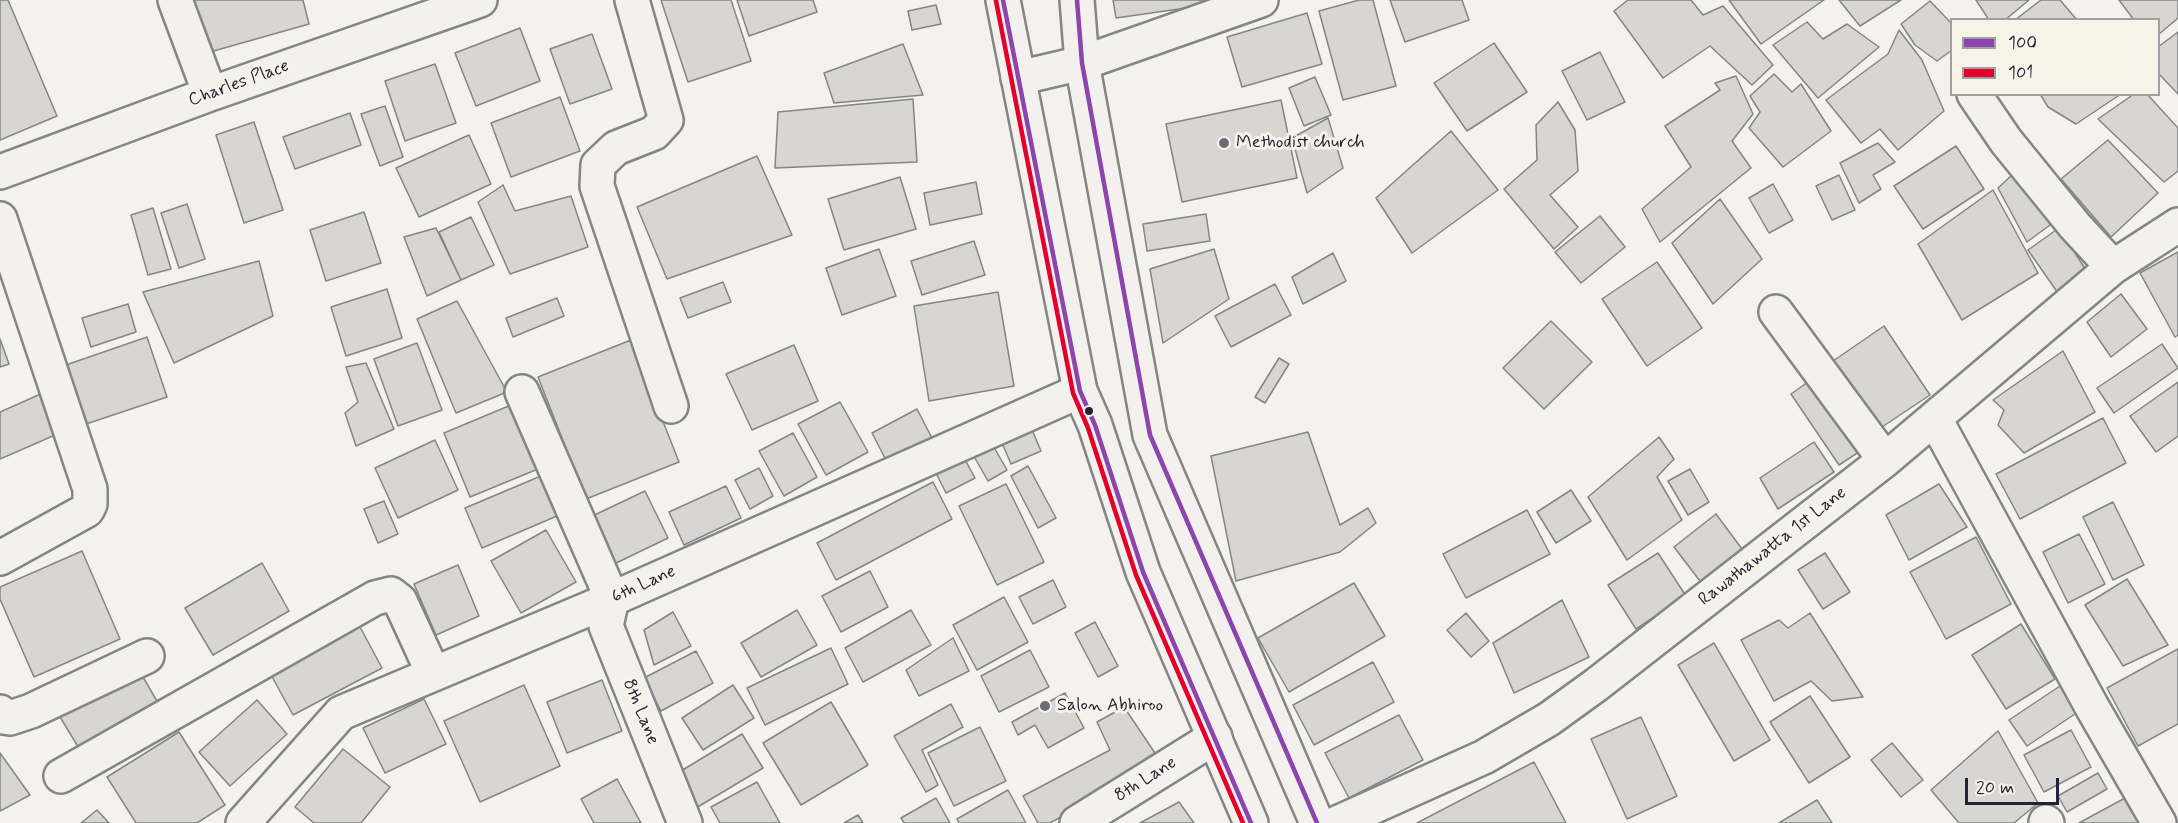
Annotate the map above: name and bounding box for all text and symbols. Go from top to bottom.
legend [1950,18,2160,96]
text: 100 [2008,31,2037,55]
street label: Charles Place [186,56,292,112]
text: 101 [2008,61,2033,85]
place label: Methodist church [1236,132,1365,154]
marker: Methodist church [1217,136,1231,150]
unlabelled marker [1083,405,1095,417]
street label: Rawathawatta 1st Lane [1695,483,1851,611]
street label: 6th Lane [609,561,679,609]
street label: 8th Lane [617,676,663,748]
place label: Salon Abhiroo [1057,695,1163,717]
marker: Salon Abhiroo [1038,699,1052,713]
street label: 8th Lane [1111,753,1181,807]
scale bar [1968,766,2062,804]
text: 20 m [1976,776,2014,800]

